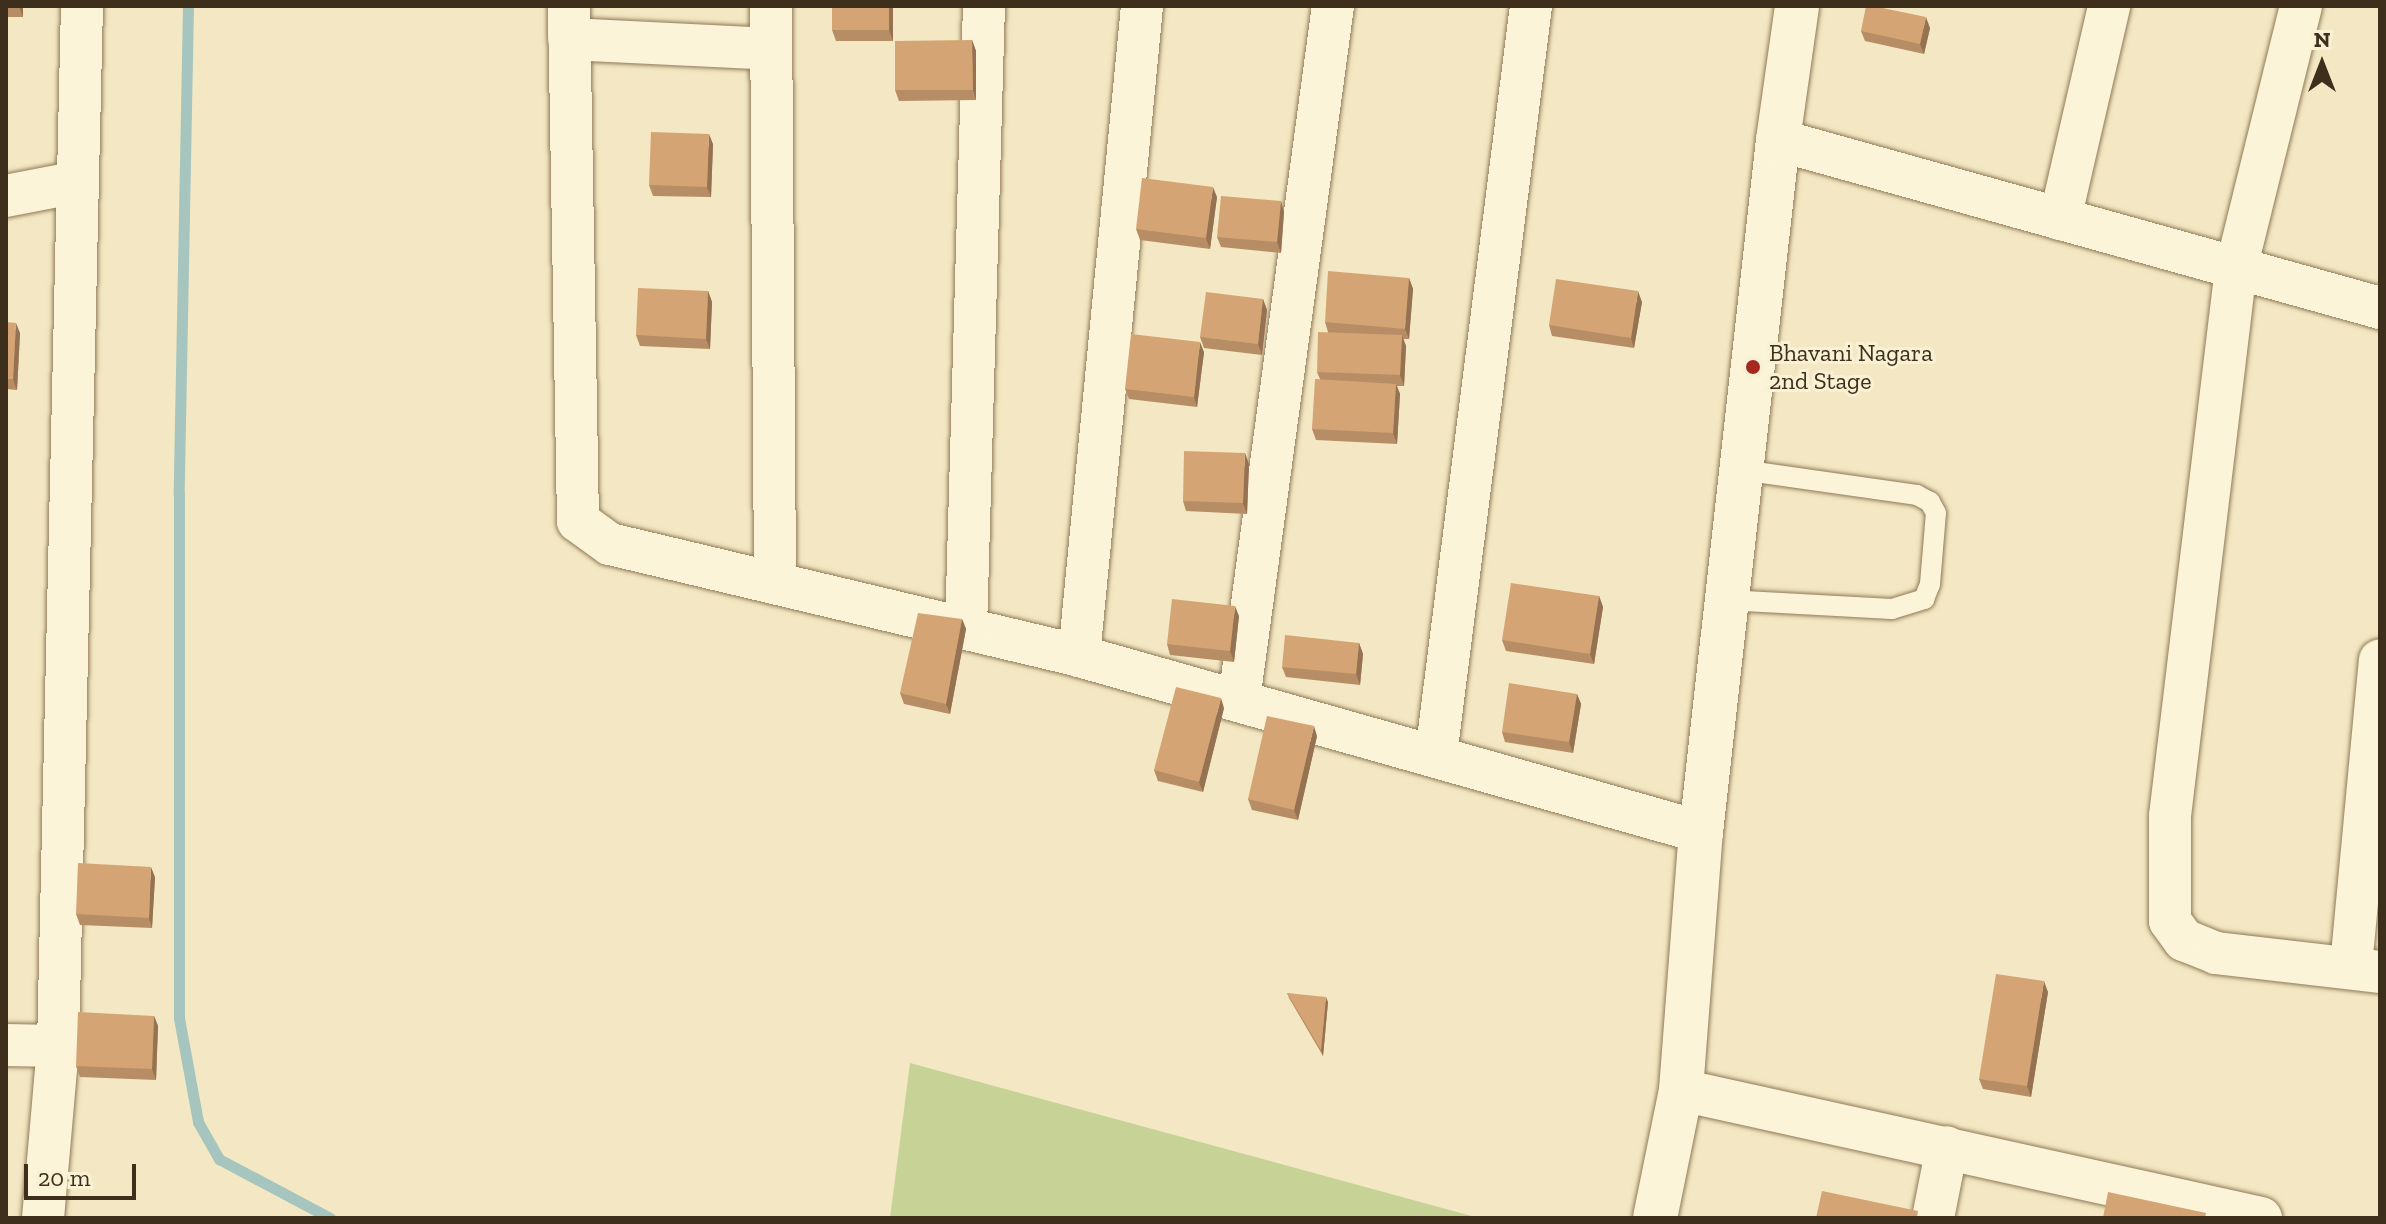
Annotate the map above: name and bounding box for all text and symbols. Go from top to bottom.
north arrow [2282,24,2362,104]
text: N [2314,26,2330,53]
place label: Bhavani Nagara 2nd Stage [1769,339,1933,395]
marker: Bhavani Nagara 2nd Stage [1744,358,1762,376]
scale bar [28,1148,140,1198]
text: 20 m [38,1163,90,1192]

